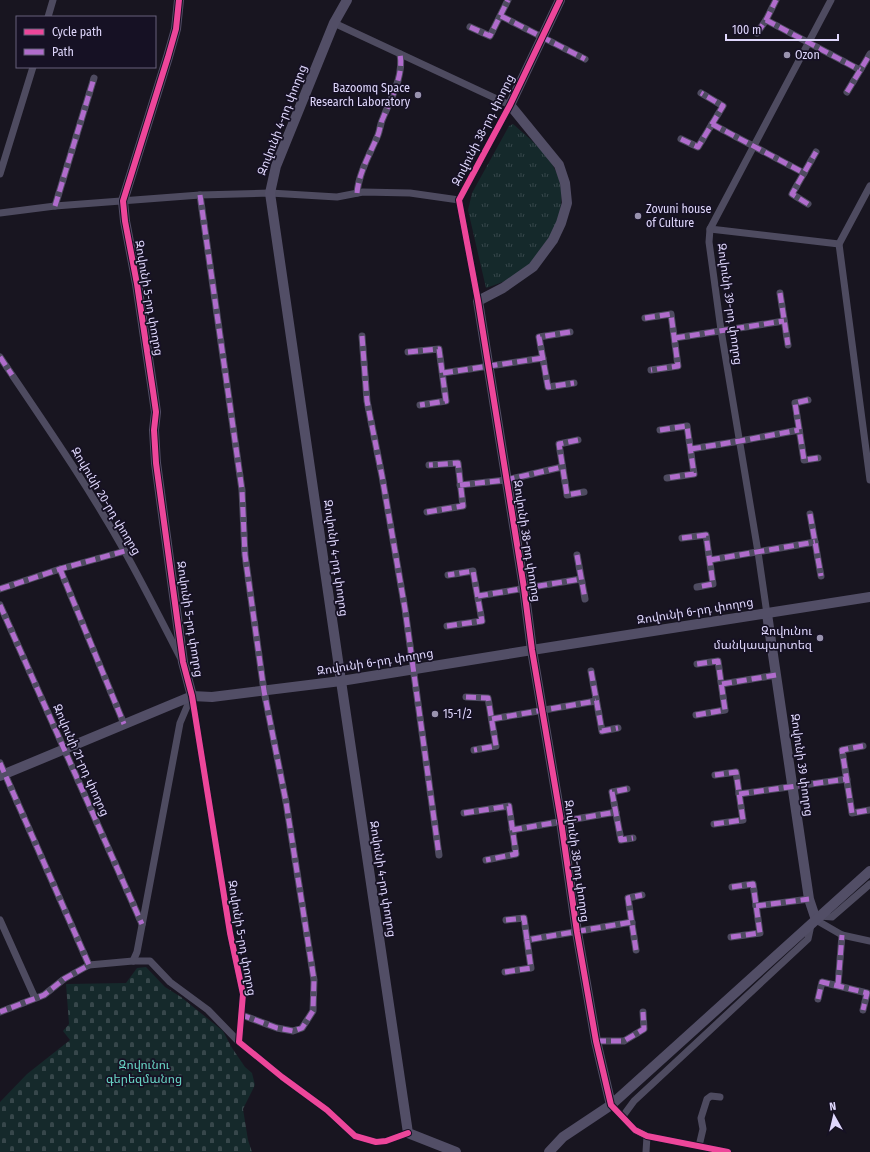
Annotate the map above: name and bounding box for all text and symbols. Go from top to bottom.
legend [16,16,156,68]
scale bar [726,16,838,42]
text: 100 m [732,23,761,37]
text: Cycle path [52,25,102,39]
text: Path [52,45,74,59]
place label: Ozon [795,48,820,62]
marker: Ozon [782,50,792,60]
street label: Զովունի 4-րդ փողոց [254,63,310,177]
street label: Զովունի 38-րդ փողոց [449,72,517,188]
place label: Bazoomq Space Research Laboratory [310,81,411,109]
marker: Bazoomq Space Research Laboratory [413,90,423,100]
place label: Zovuni house of Culture [646,202,711,230]
marker: Zovuni house of Culture [633,211,643,221]
street label: Զովունի 5-րդ փողոց [132,239,166,357]
street label: Զովունի 39-րդ փողոց [715,242,745,366]
street label: Զովունի 20-րդ փողոց [68,445,144,557]
street label: Զովունի 38-րդ փողոց [510,479,544,603]
street label: Զովունի 4-րդ փողոց [321,499,351,617]
street label: Զովունի 5-րդ փողոց [174,560,206,678]
street label: Զովունի 6-րդ փողոց [636,595,754,627]
place label: Զովունու մանկապարտեզ [714,624,813,652]
marker: Զովունու մանկապարտեզ [815,633,825,643]
street label: Զովունի 6-րդ փողոց [316,646,434,678]
street label: Զովունի 21-րդ փողոց [50,702,112,818]
place label: 15-1/2 [443,707,472,721]
marker: 15-1/2 [430,709,440,719]
street label: Զովունի 39 փողոց [788,713,816,817]
street label: Զովունի 38-րդ փողոց [561,799,593,923]
street label: Զովունի 4-րդ փողոց [367,820,399,938]
street label: Զովունի 5-րդ փողոց [225,879,259,997]
park label: Զովունու գերեզմանոց [106,1058,182,1086]
north arrow [814,1096,854,1136]
text: N [829,1100,837,1113]

